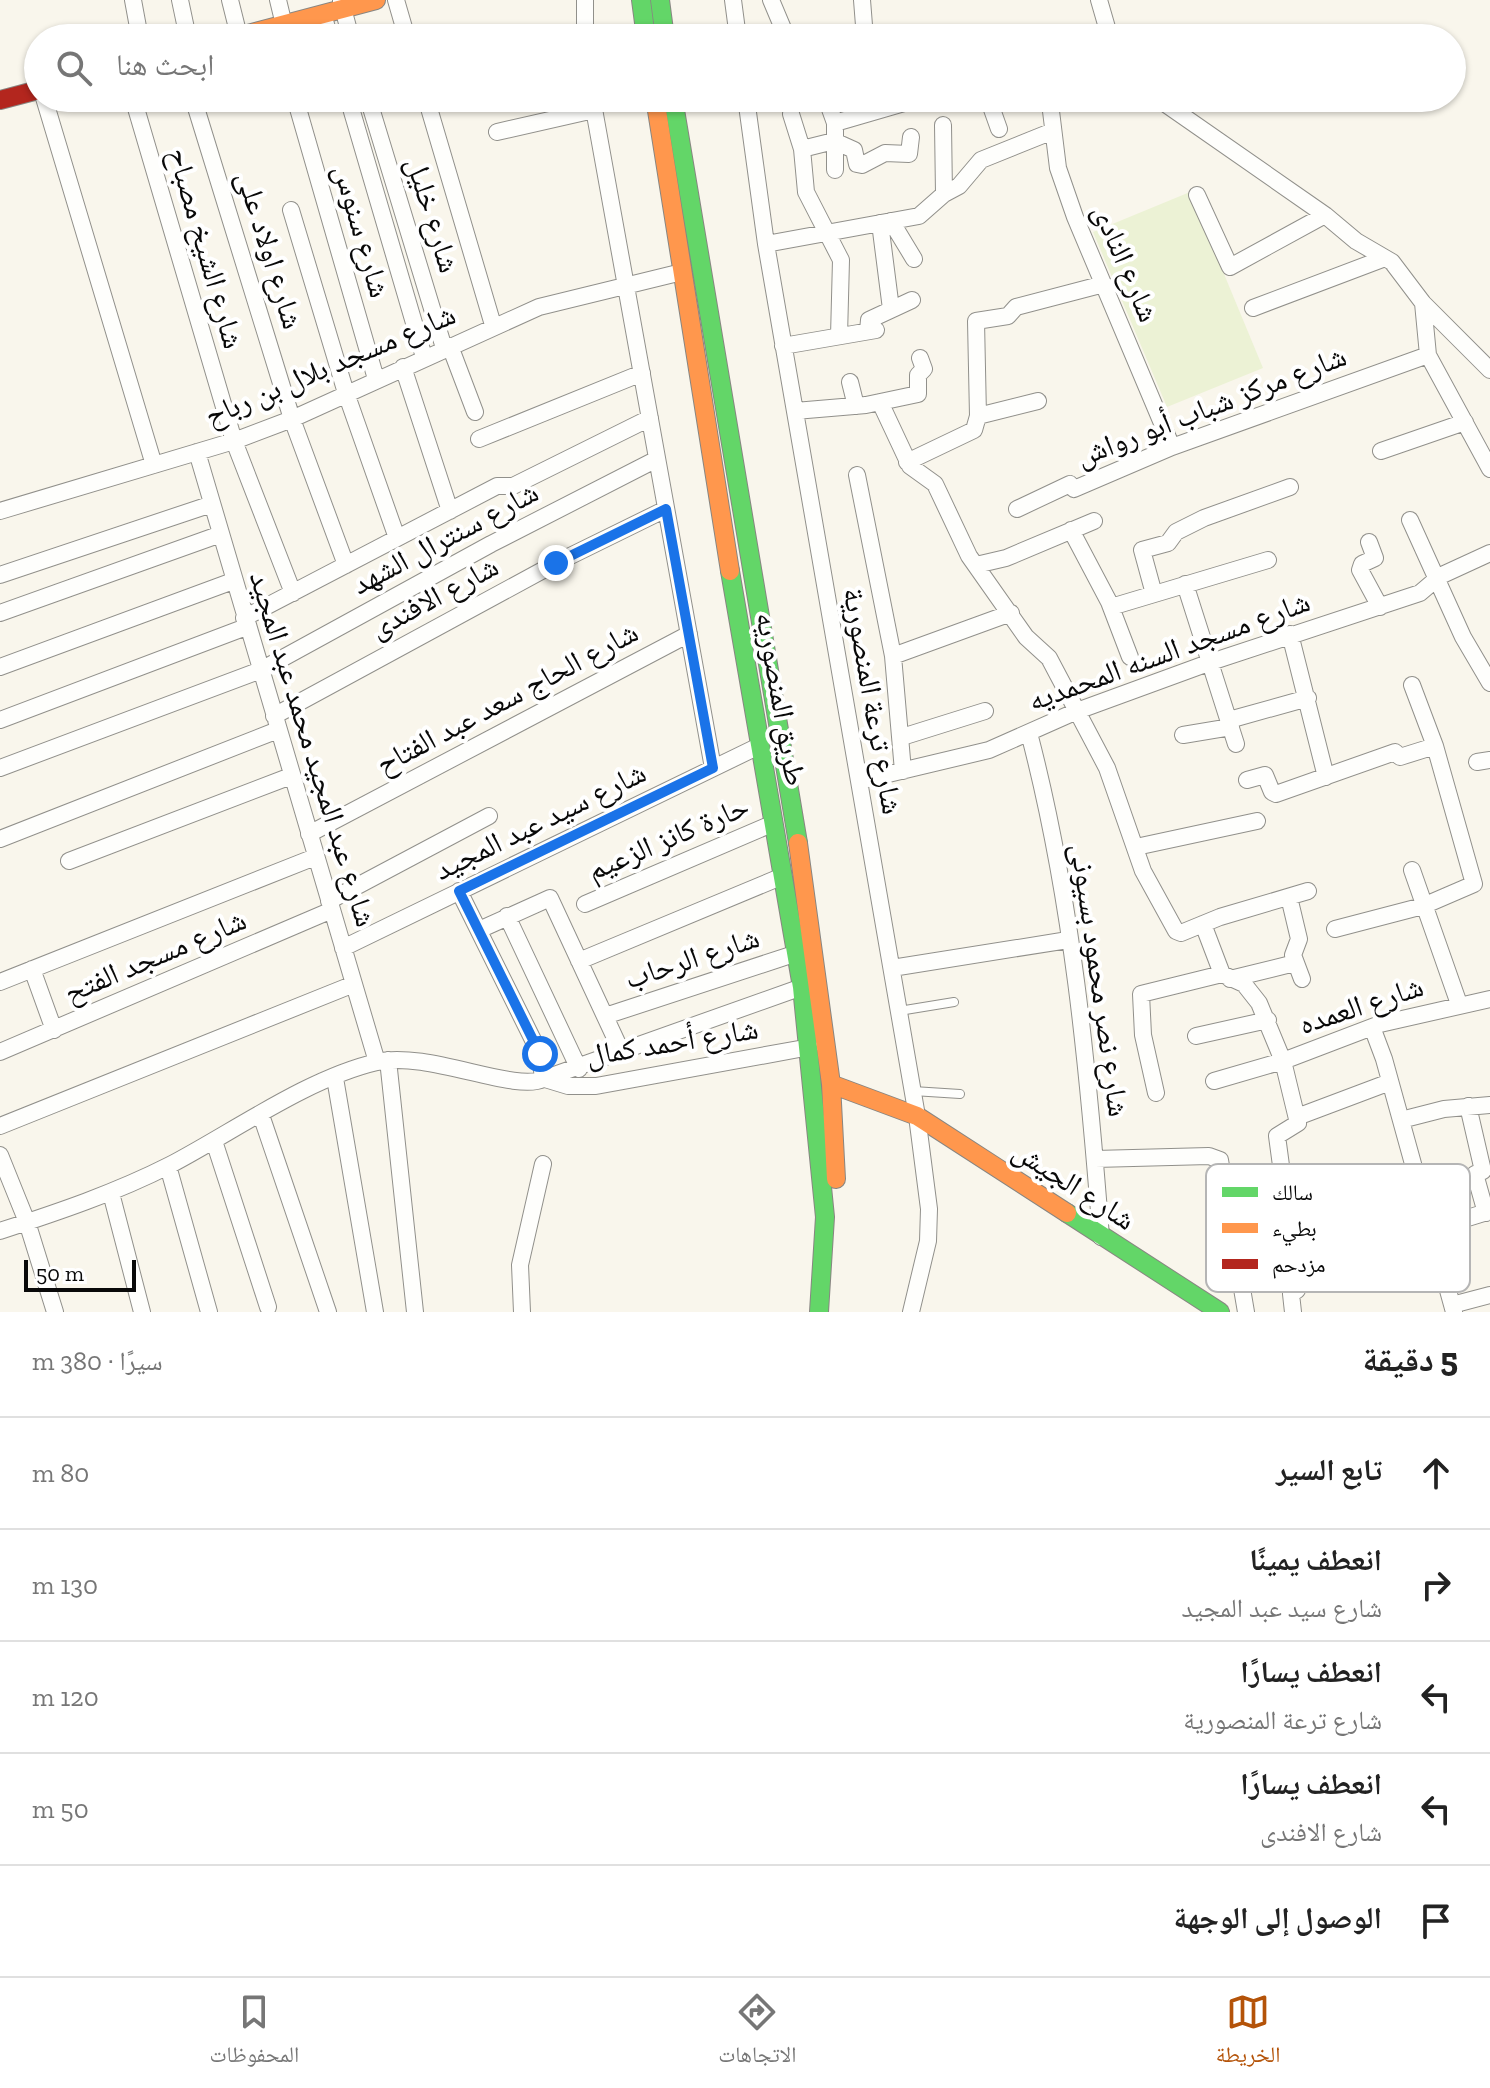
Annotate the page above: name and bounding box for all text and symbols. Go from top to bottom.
search box [24,24,1466,112]
icon: search [52,46,96,90]
text: ابحث هنا [116,47,214,83]
street label: شارع الشيخ مصباح [159,143,252,353]
street label: شارع خليل [397,153,468,277]
street label: شارع سنوس [325,160,398,302]
street label: شارع اولاد على [228,167,311,333]
street label: شارع النادى [1084,199,1167,328]
street label: شارع مسجد بلال بن رباح [199,296,461,435]
street label: شارع مركز شباب أبو رواش [1071,337,1352,475]
street label: شارع سنترال الشهد [346,474,545,603]
route end [538,545,574,581]
street label: شارع الافندى [363,548,505,647]
street label: شارع عبد المجيد محمد عبد المجيد [241,567,384,931]
street label: شارع مسجد السنه المحمديه [1023,583,1315,720]
street label: شارع ترعة المنصورية [834,585,911,817]
street label: طريق المنصوريه [748,609,814,789]
street label: شارع الحاج سعد عبد الفتاح [370,614,645,783]
street label: شارع سيد عبد المجيد [428,754,652,889]
street label: حارة كانز الزعيم [582,788,755,890]
street label: شارع نصر محمود بسيونى [1062,841,1137,1119]
street label: شارع مسجد الفتح [59,901,252,1011]
street label: شارع الرحاب [620,919,764,998]
street label: شارع العمده [1294,968,1428,1043]
street label: شارع أحمد كمال [583,1010,761,1074]
route start [522,1036,558,1072]
street label: شارع الجيش [1006,1132,1142,1239]
legend [1206,1164,1470,1292]
text: سالك [1272,1179,1313,1206]
text: بطيء [1272,1215,1317,1246]
text: مزدحم [1272,1251,1326,1279]
scale bar [24,1256,136,1292]
text: 50 m [36,1260,84,1287]
text: 5 دقيقة [1362,1339,1458,1380]
text: سيرًا · 380 m [32,1345,163,1377]
icon: ahead [1414,1451,1458,1495]
text: تابع السير [1276,1452,1382,1488]
text: 80 m [32,1457,89,1489]
text: انعطف يمينًا [1249,1542,1382,1578]
icon: right [1414,1563,1458,1607]
text: 130 m [32,1569,98,1601]
text: شارع سيد عبد المجيد [1182,1592,1382,1624]
text: انعطف يسارًا [1240,1654,1382,1690]
icon: left [1414,1675,1458,1719]
text: 120 m [32,1681,99,1713]
text: شارع ترعة المنصورية [1183,1704,1382,1736]
text: انعطف يسارًا [1240,1766,1382,1802]
icon: left [1414,1787,1458,1831]
text: 50 m [32,1793,89,1825]
text: شارع الافندى [1260,1816,1382,1848]
icon: arrive [1414,1899,1458,1943]
text: الوصول إلى الوجهة [1174,1900,1382,1936]
tab: المحفوظات [210,1990,299,2076]
tab: الاتجاهات [718,1990,796,2076]
tab: الخريطة [1216,1990,1280,2076]

